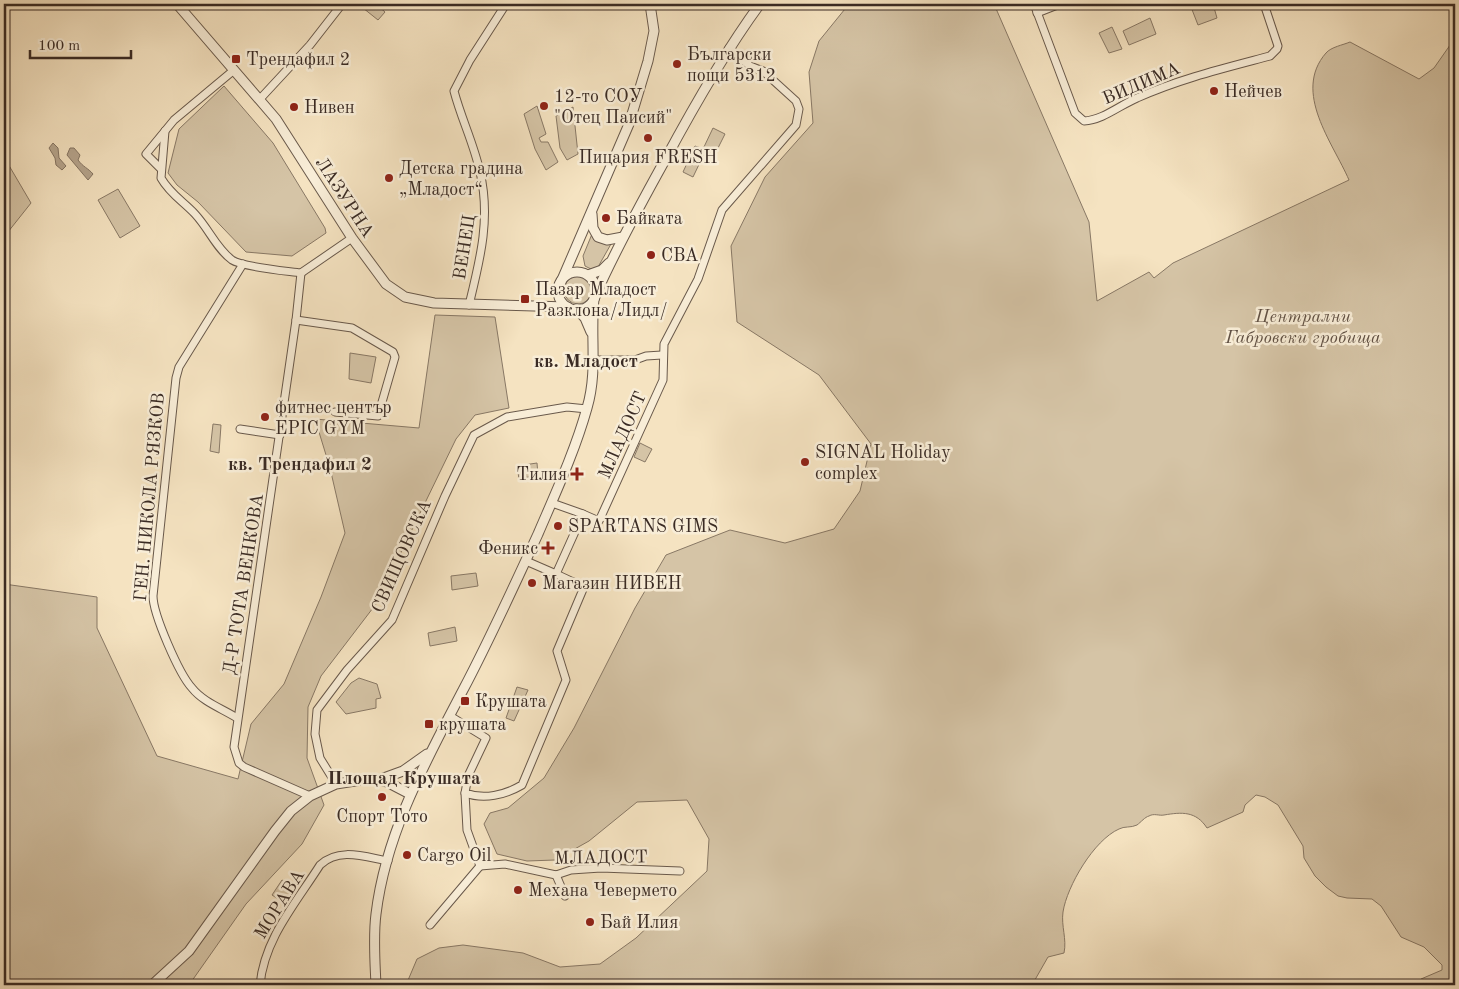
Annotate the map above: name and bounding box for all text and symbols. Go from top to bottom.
scale bar [30,28,131,60]
text: 100 m [38,39,80,54]
place label: Български пощи 5312 [687,46,776,85]
place label: Трендафил 2 [246,51,350,70]
marker: Трендафил 2 [230,53,242,65]
marker: Български пощи 5312 [671,58,683,70]
street label: ВИДИМА [1100,59,1183,108]
place label: Нейчев [1224,83,1282,101]
marker: Нейчев [1208,85,1220,97]
place label: 12-то СОУ "Отец Паисий" [554,88,672,127]
place label: Нивен [304,99,355,117]
marker: 12-то СОУ "Отец Паисий" [538,100,550,112]
marker: Нивен [288,101,300,113]
marker: Пицария FRESH [642,132,654,144]
place label: Пицария FRESH [579,149,717,167]
street label: ЛАЗУРНА [312,154,377,241]
place label: Детска градина „Младост“ [399,160,523,199]
marker: Детска градина „Младост“ [383,172,395,184]
place label: Байката [616,210,683,228]
marker: Байката [600,212,612,224]
street label: ВЕНЕЦ [451,213,479,281]
place label: CBA [661,247,699,265]
marker: CBA [645,249,657,261]
place label: Пазар Младост Разклона/Лидл/ [535,281,668,320]
marker: Пазар Младост Разклона/Лидл/ [519,293,531,305]
park label: Централни Габровски гробища [1224,308,1381,347]
district label: кв. Младост [534,353,638,372]
street label: МЛАДОСТ [596,389,650,482]
street label: ГЕН. НИКОЛА РЯЗКОВ [132,392,168,602]
place label: фитнес център EPIC GYM [275,399,392,438]
marker: фитнес център EPIC GYM [259,411,271,423]
place label: SIGNAL Holiday complex [815,444,951,483]
district label: кв. Трендафил 2 [228,456,372,475]
marker: SIGNAL Holiday complex [799,456,811,468]
place label: Тилия [516,466,567,484]
marker: Тилия [571,468,583,480]
street label: Д-Р ТОТА ВЕНКОВА [221,492,267,676]
street label: СВИЩОВСКА [369,497,435,616]
place label: SPARTANS GIMS [568,518,718,536]
marker: SPARTANS GIMS [552,520,564,532]
place label: Феникс [478,540,538,558]
marker: Феникс [542,542,554,554]
place label: Магазин НИВЕН [542,575,682,593]
marker: Магазин НИВЕН [526,577,538,589]
place label: Крушата [475,693,547,711]
marker: Крушата [459,695,471,707]
place label: крушата [439,716,507,734]
marker: крушата [423,718,435,730]
district label: Площад Крушата [327,770,481,789]
marker: Спорт Тото [376,791,388,803]
place label: Спорт Тото [336,808,428,826]
place label: Cargo Oil [417,847,491,865]
street label: МЛАДОСТ [554,848,648,868]
marker: Cargo Oil [401,849,413,861]
street label: МОРАВА [252,867,308,942]
place label: Механа Чевермето [528,882,677,900]
marker: Механа Чевермето [512,884,524,896]
place label: Бай Илия [600,914,678,932]
marker: Бай Илия [584,916,596,928]

